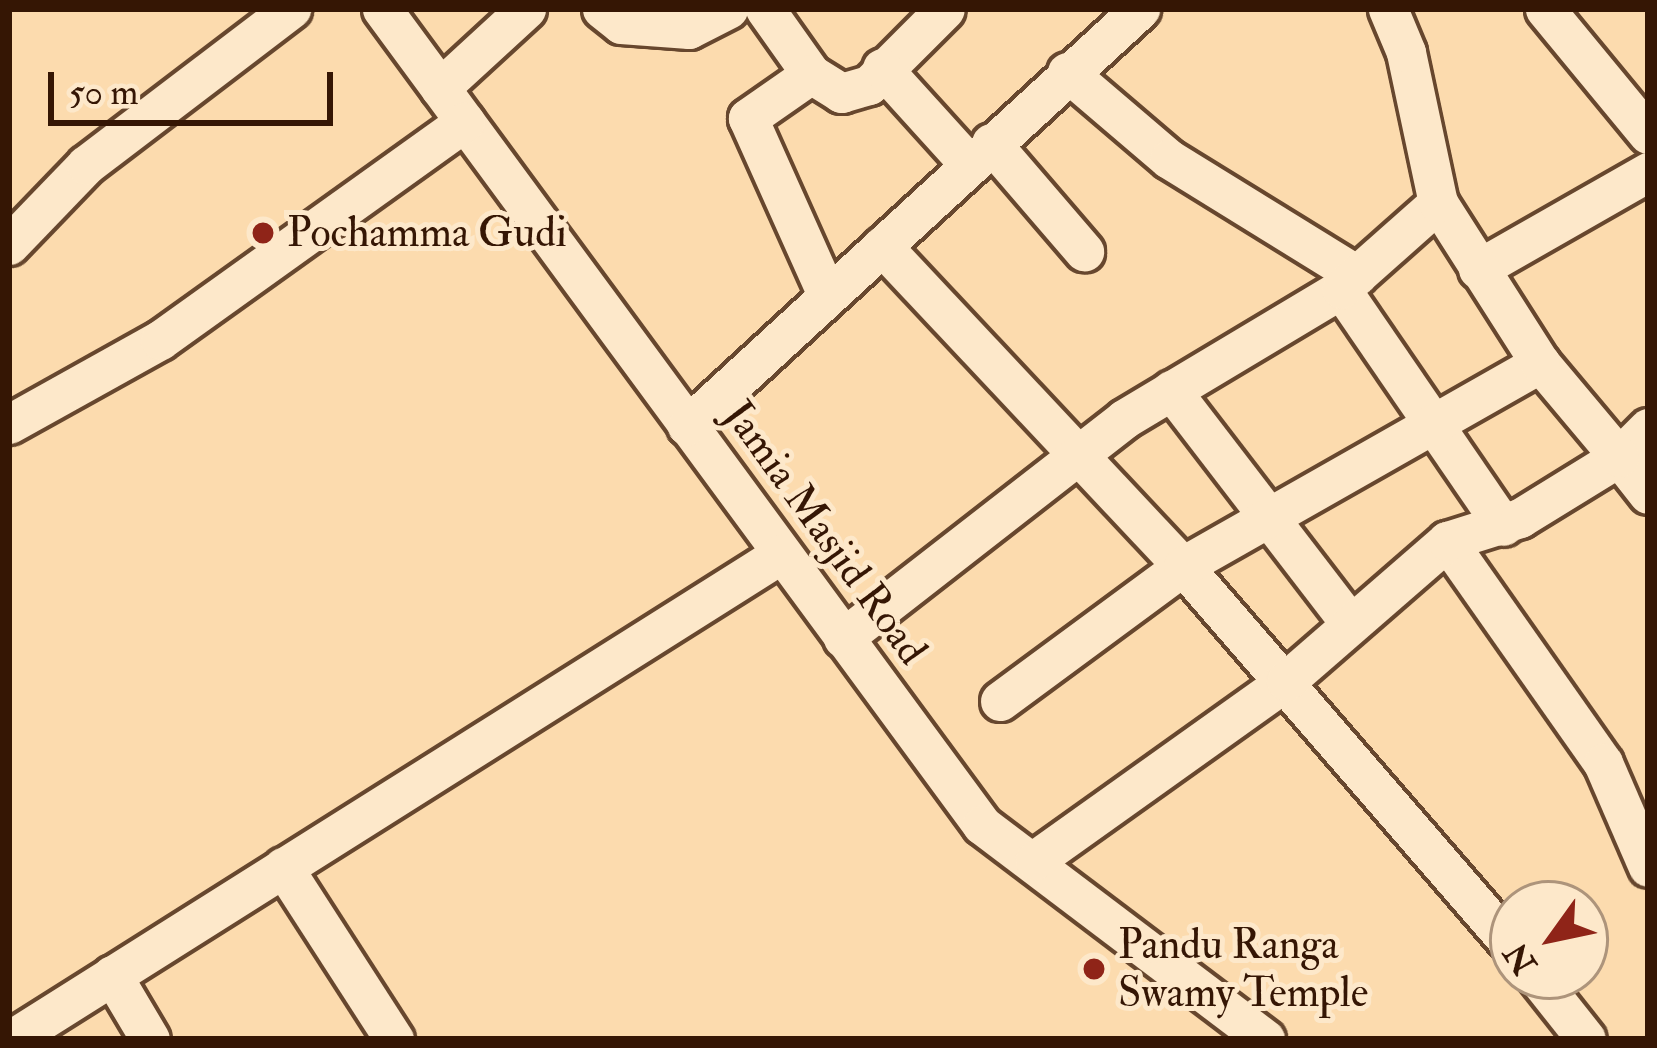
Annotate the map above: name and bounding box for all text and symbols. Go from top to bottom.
scale bar [54,48,339,122]
text: 50 m [69,70,138,115]
place label: Pochamma Gudi [287,208,567,258]
marker: Pochamma Gudi [250,220,276,246]
street label: Jamia Masjid Road [713,391,937,675]
north arrow [1489,880,1609,1000]
place label: Pandu Ranga Swamy Temple [1118,920,1368,1018]
text: N [1496,935,1546,982]
marker: Pandu Ranga Swamy Temple [1081,956,1107,982]

